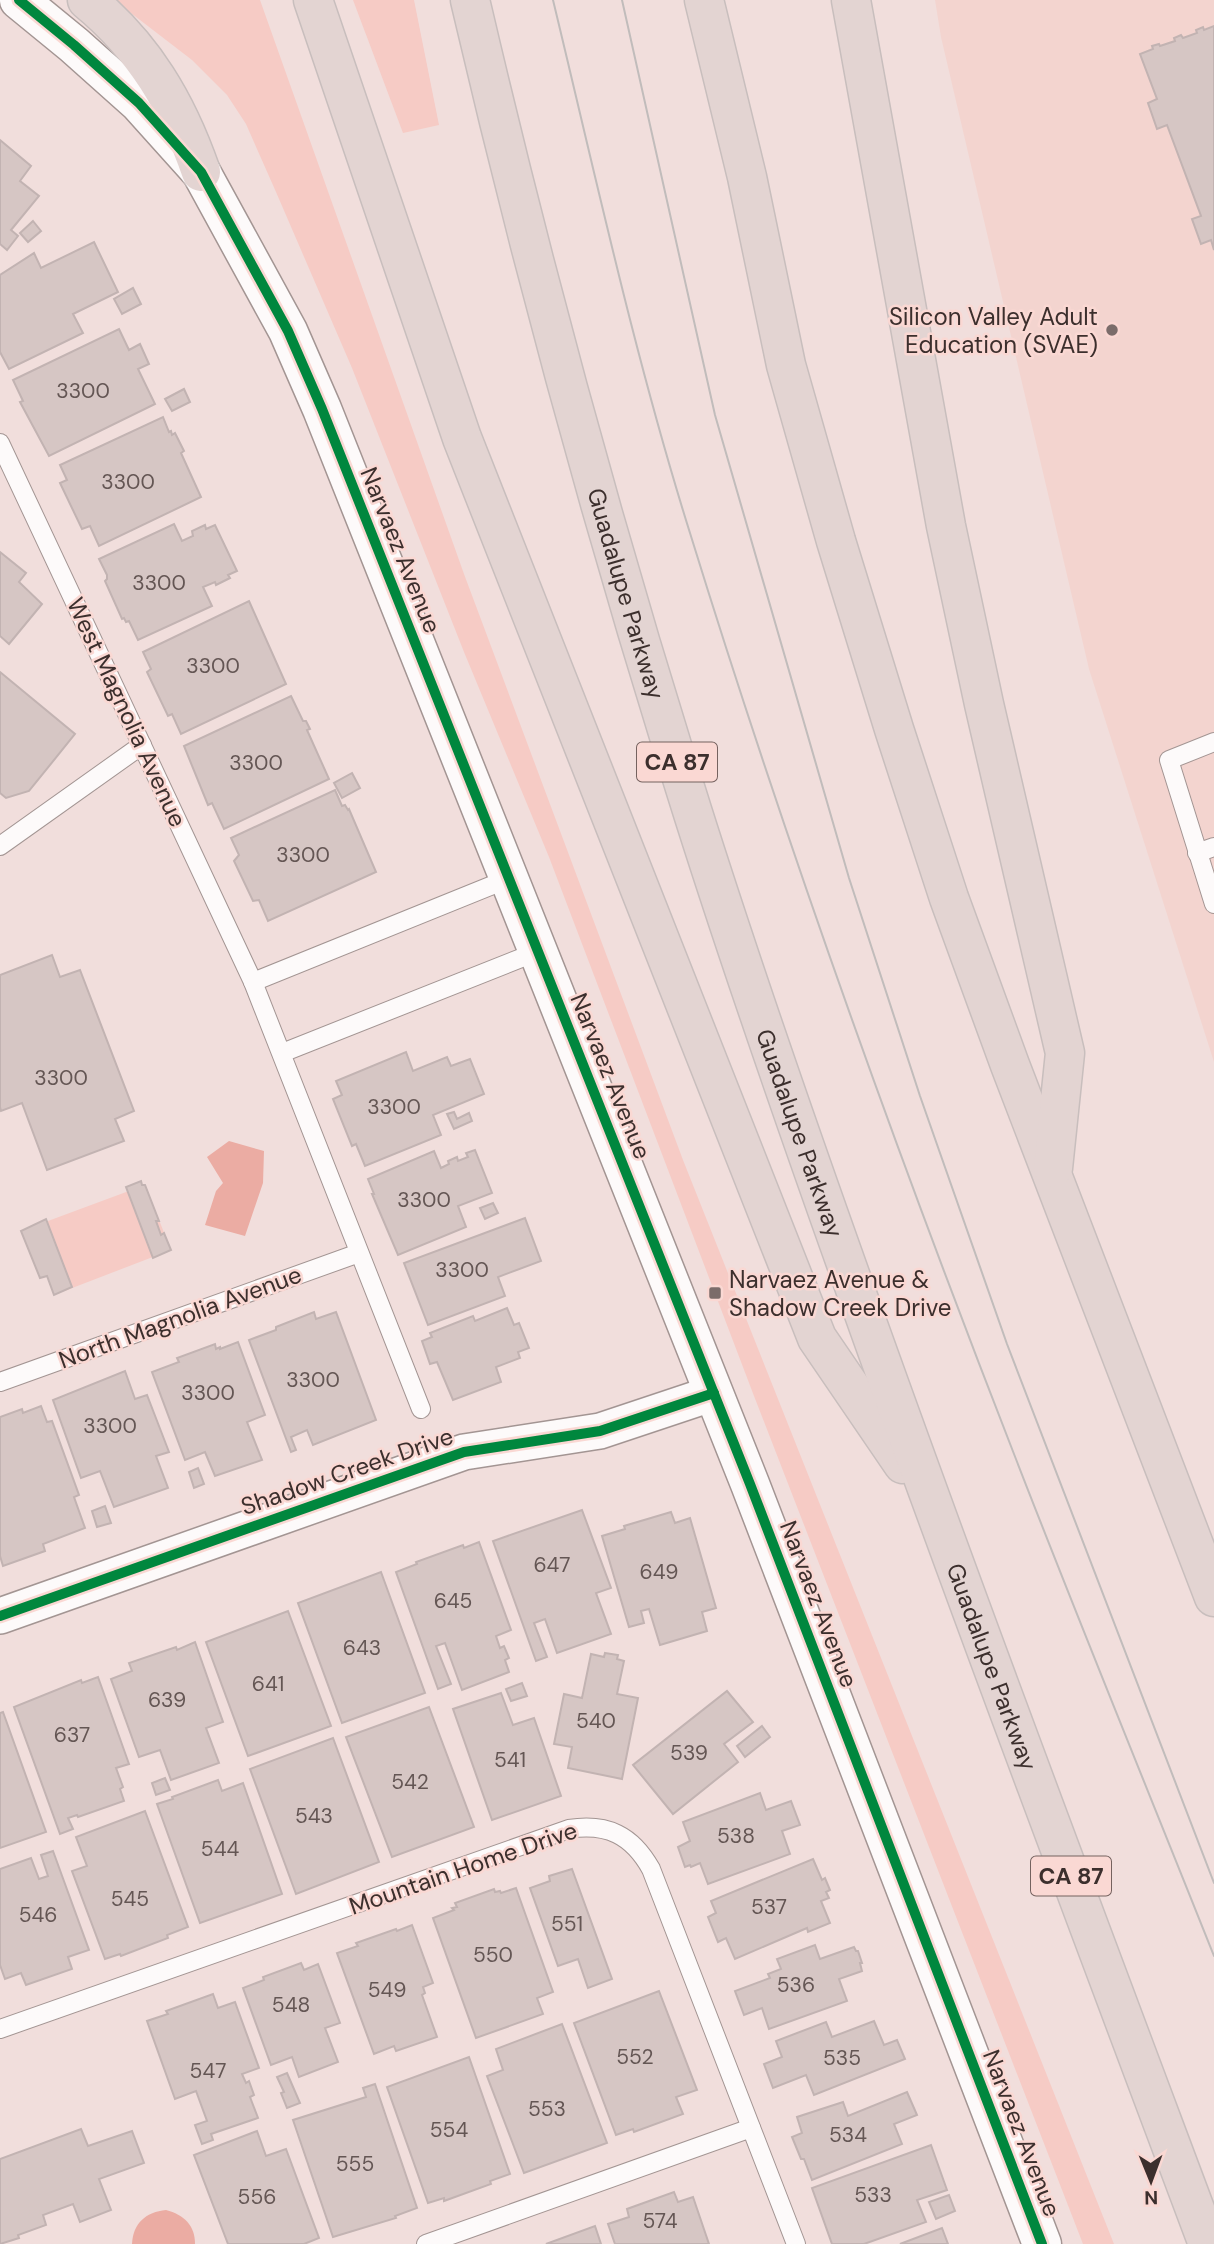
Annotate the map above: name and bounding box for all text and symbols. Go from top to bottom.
place label: Silicon Valley Adult Education (SVAE) [889,301,1098,360]
marker: Silicon Valley Adult Education (SVAE) [1104,322,1120,338]
house number: 3300 [56,377,110,405]
street label: Narvaez Avenue [354,463,448,637]
house number: 3300 [101,468,155,496]
street label: Guadalupe Parkway [581,484,672,703]
house number: 3300 [132,569,186,597]
street label: West Magnolia Avenue [60,592,194,832]
house number: 3300 [186,652,240,680]
road number: CA 87 [637,742,717,782]
house number: 3300 [229,749,283,777]
house number: 3300 [276,841,330,869]
street label: Narvaez Avenue [564,989,658,1163]
street label: Guadalupe Parkway [750,1025,851,1242]
house number: 3300 [34,1064,88,1092]
house number: 3300 [367,1093,421,1121]
house number: 3300 [397,1186,451,1214]
house number: 3300 [435,1256,489,1284]
street label: North Magnolia Avenue [54,1259,306,1375]
place label: Narvaez Avenue & Shadow Creek Drive [729,1264,952,1323]
marker: Narvaez Avenue & Shadow Creek Drive [707,1285,723,1301]
house number: 3300 [286,1366,340,1394]
house number: 3300 [181,1379,235,1407]
house number: 3300 [83,1412,137,1440]
street label: Shadow Creek Drive [237,1420,457,1522]
street label: Narvaez Avenue [773,1516,865,1692]
house number: 647 [533,1551,571,1579]
house number: 649 [639,1558,679,1586]
street label: Guadalupe Parkway [940,1559,1045,1775]
house number: 645 [434,1587,472,1615]
house number: 643 [343,1634,381,1662]
house number: 641 [252,1670,284,1698]
house number: 639 [148,1686,186,1714]
house number: 540 [576,1707,616,1735]
house number: 637 [54,1721,90,1749]
house number: 539 [670,1739,708,1767]
house number: 541 [494,1746,526,1774]
house number: 542 [391,1768,429,1796]
house number: 543 [295,1802,333,1830]
street label: Mountain Home Drive [345,1814,581,1922]
house number: 538 [717,1822,755,1850]
house number: 544 [201,1835,239,1863]
road number: CA 87 [1031,1856,1111,1896]
house number: 545 [111,1885,149,1913]
house number: 537 [751,1893,787,1921]
house number: 546 [19,1901,57,1929]
house number: 551 [551,1910,583,1938]
house number: 550 [473,1941,513,1969]
house number: 536 [777,1971,815,1999]
house number: 549 [368,1976,406,2004]
house number: 548 [272,1991,310,2019]
house number: 552 [616,2043,654,2071]
house number: 535 [823,2044,861,2072]
street label: Narvaez Avenue [976,2045,1068,2221]
house number: 547 [190,2057,226,2085]
house number: 553 [528,2095,566,2123]
house number: 554 [430,2116,468,2144]
house number: 534 [829,2121,867,2149]
north arrow [1116,2146,1186,2216]
house number: 555 [336,2150,374,2178]
house number: 533 [854,2181,892,2209]
house number: 556 [238,2183,276,2211]
text: N [1144,2185,1158,2210]
house number: 574 [642,2207,678,2235]

